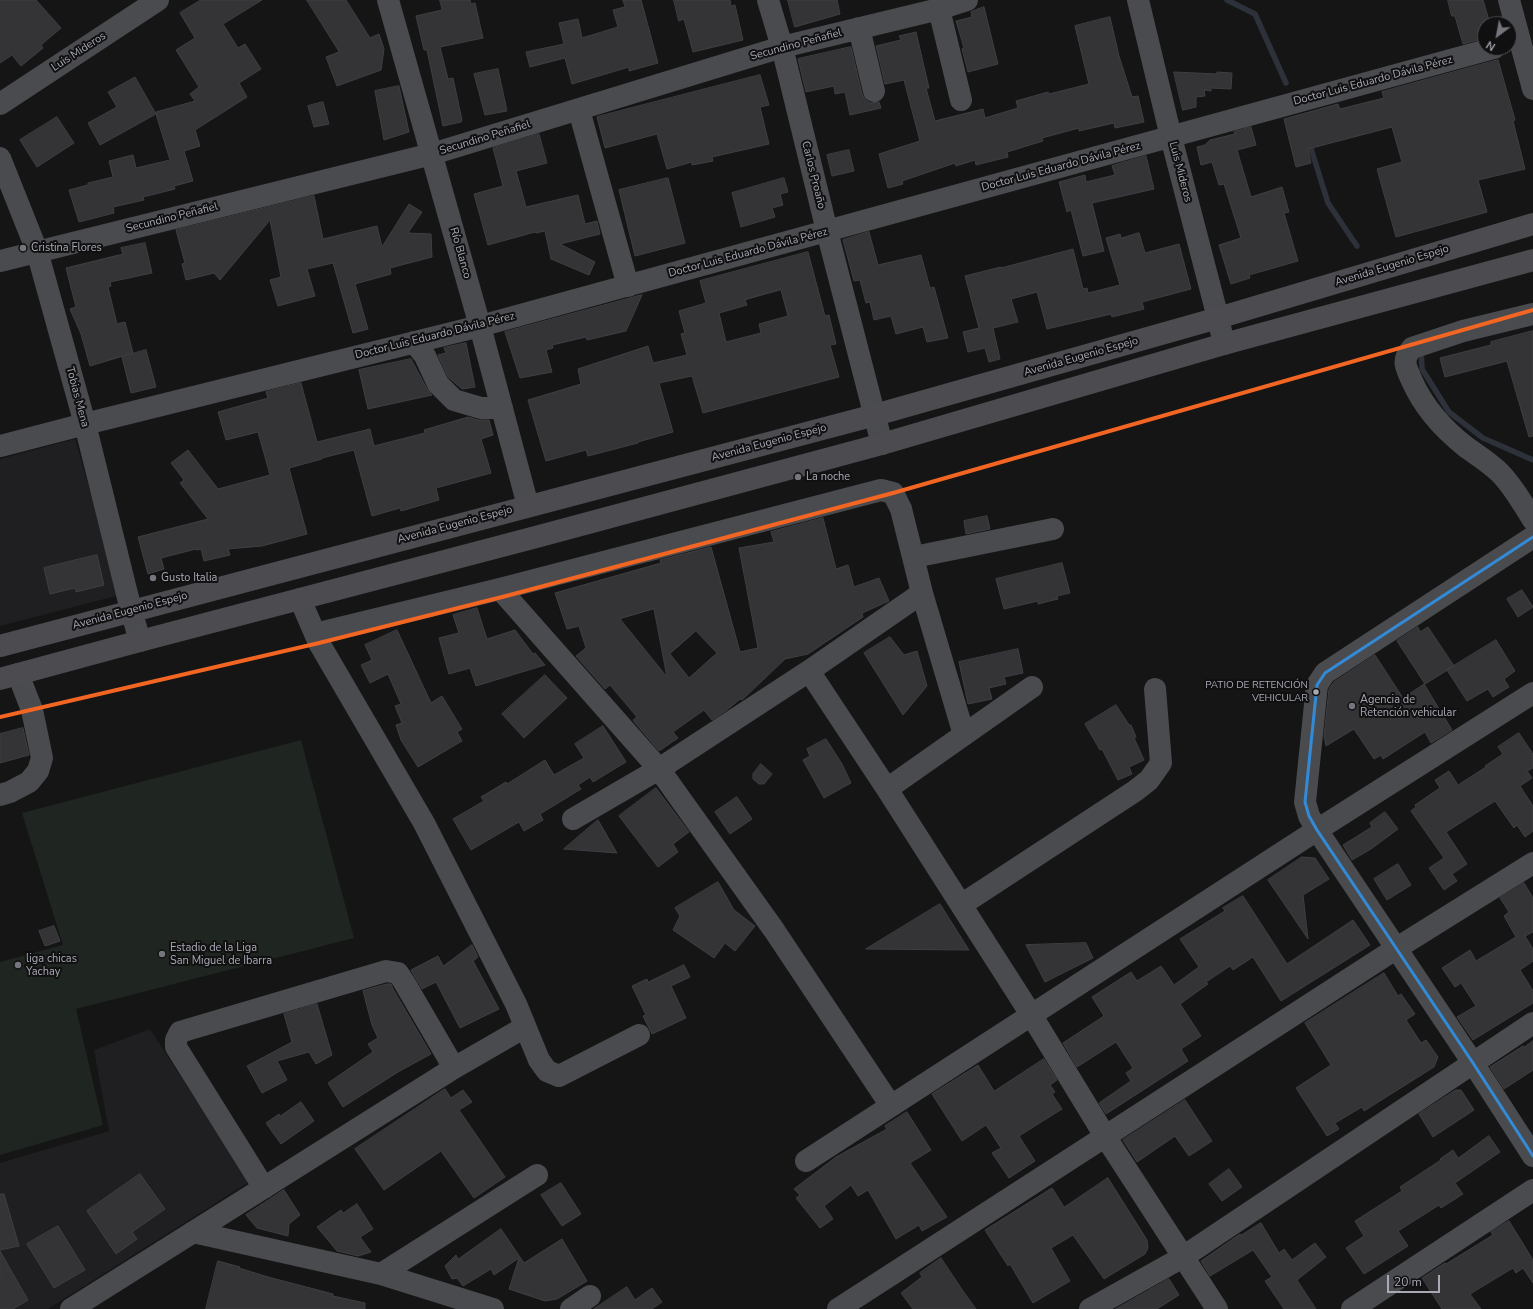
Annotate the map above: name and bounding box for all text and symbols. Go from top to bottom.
north arrow [1477,16,1517,56]
street label: Secundino Peñafiel [749,26,843,64]
street label: Luis Mideros [49,30,109,74]
text: N [1483,37,1498,54]
street label: Doctor Luis Eduardo Dávila Pérez [1292,53,1454,109]
street label: Secundino Peñafiel [438,118,532,158]
street label: Doctor Luis Eduardo Dávila Pérez [980,139,1142,195]
street label: Carlos Proaño [798,140,828,210]
street label: Luis Mideros [1166,140,1194,204]
street label: Secundino Peñafiel [125,200,219,236]
street label: Doctor Luis Eduardo Dávila Pérez [667,225,829,281]
street label: Río Blanco [446,226,474,280]
place label: Cristina Flores [31,241,102,255]
street label: Avenida Eugenio Espejo [1334,242,1450,290]
marker: Cristina Flores [18,243,28,253]
street label: Doctor Luis Eduardo Dávila Pérez [354,310,516,362]
street label: Avenida Eugenio Espejo [1022,334,1140,380]
street label: Tobias Mena [63,365,91,429]
street label: Avenida Eugenio Espejo [710,421,828,465]
place label: La noche [806,470,850,484]
marker: La noche [793,472,803,482]
street label: Avenida Eugenio Espejo [396,503,514,547]
place label: Gusto Italia [161,571,217,585]
marker: Gusto Italia [148,573,158,583]
street label: Avenida Eugenio Espejo [71,589,189,633]
place label: PATIO DE RETENCIÓN VEHICULAR [1205,680,1308,704]
marker: PATIO DE RETENCIÓN VEHICULAR [1311,687,1321,697]
place label: Agencia de Retención vehicular [1360,693,1456,719]
marker: Agencia de Retención vehicular [1347,701,1357,711]
place label: Estadio de la Liga San Miguel de Ibarra [170,941,272,967]
marker: Estadio de la Liga San Miguel de Ibarra [157,949,167,959]
place label: liga chicas Yachay [26,952,77,978]
marker: liga chicas Yachay [13,960,23,970]
scale bar [1389,1267,1442,1293]
text: 20 m [1394,1274,1422,1290]

